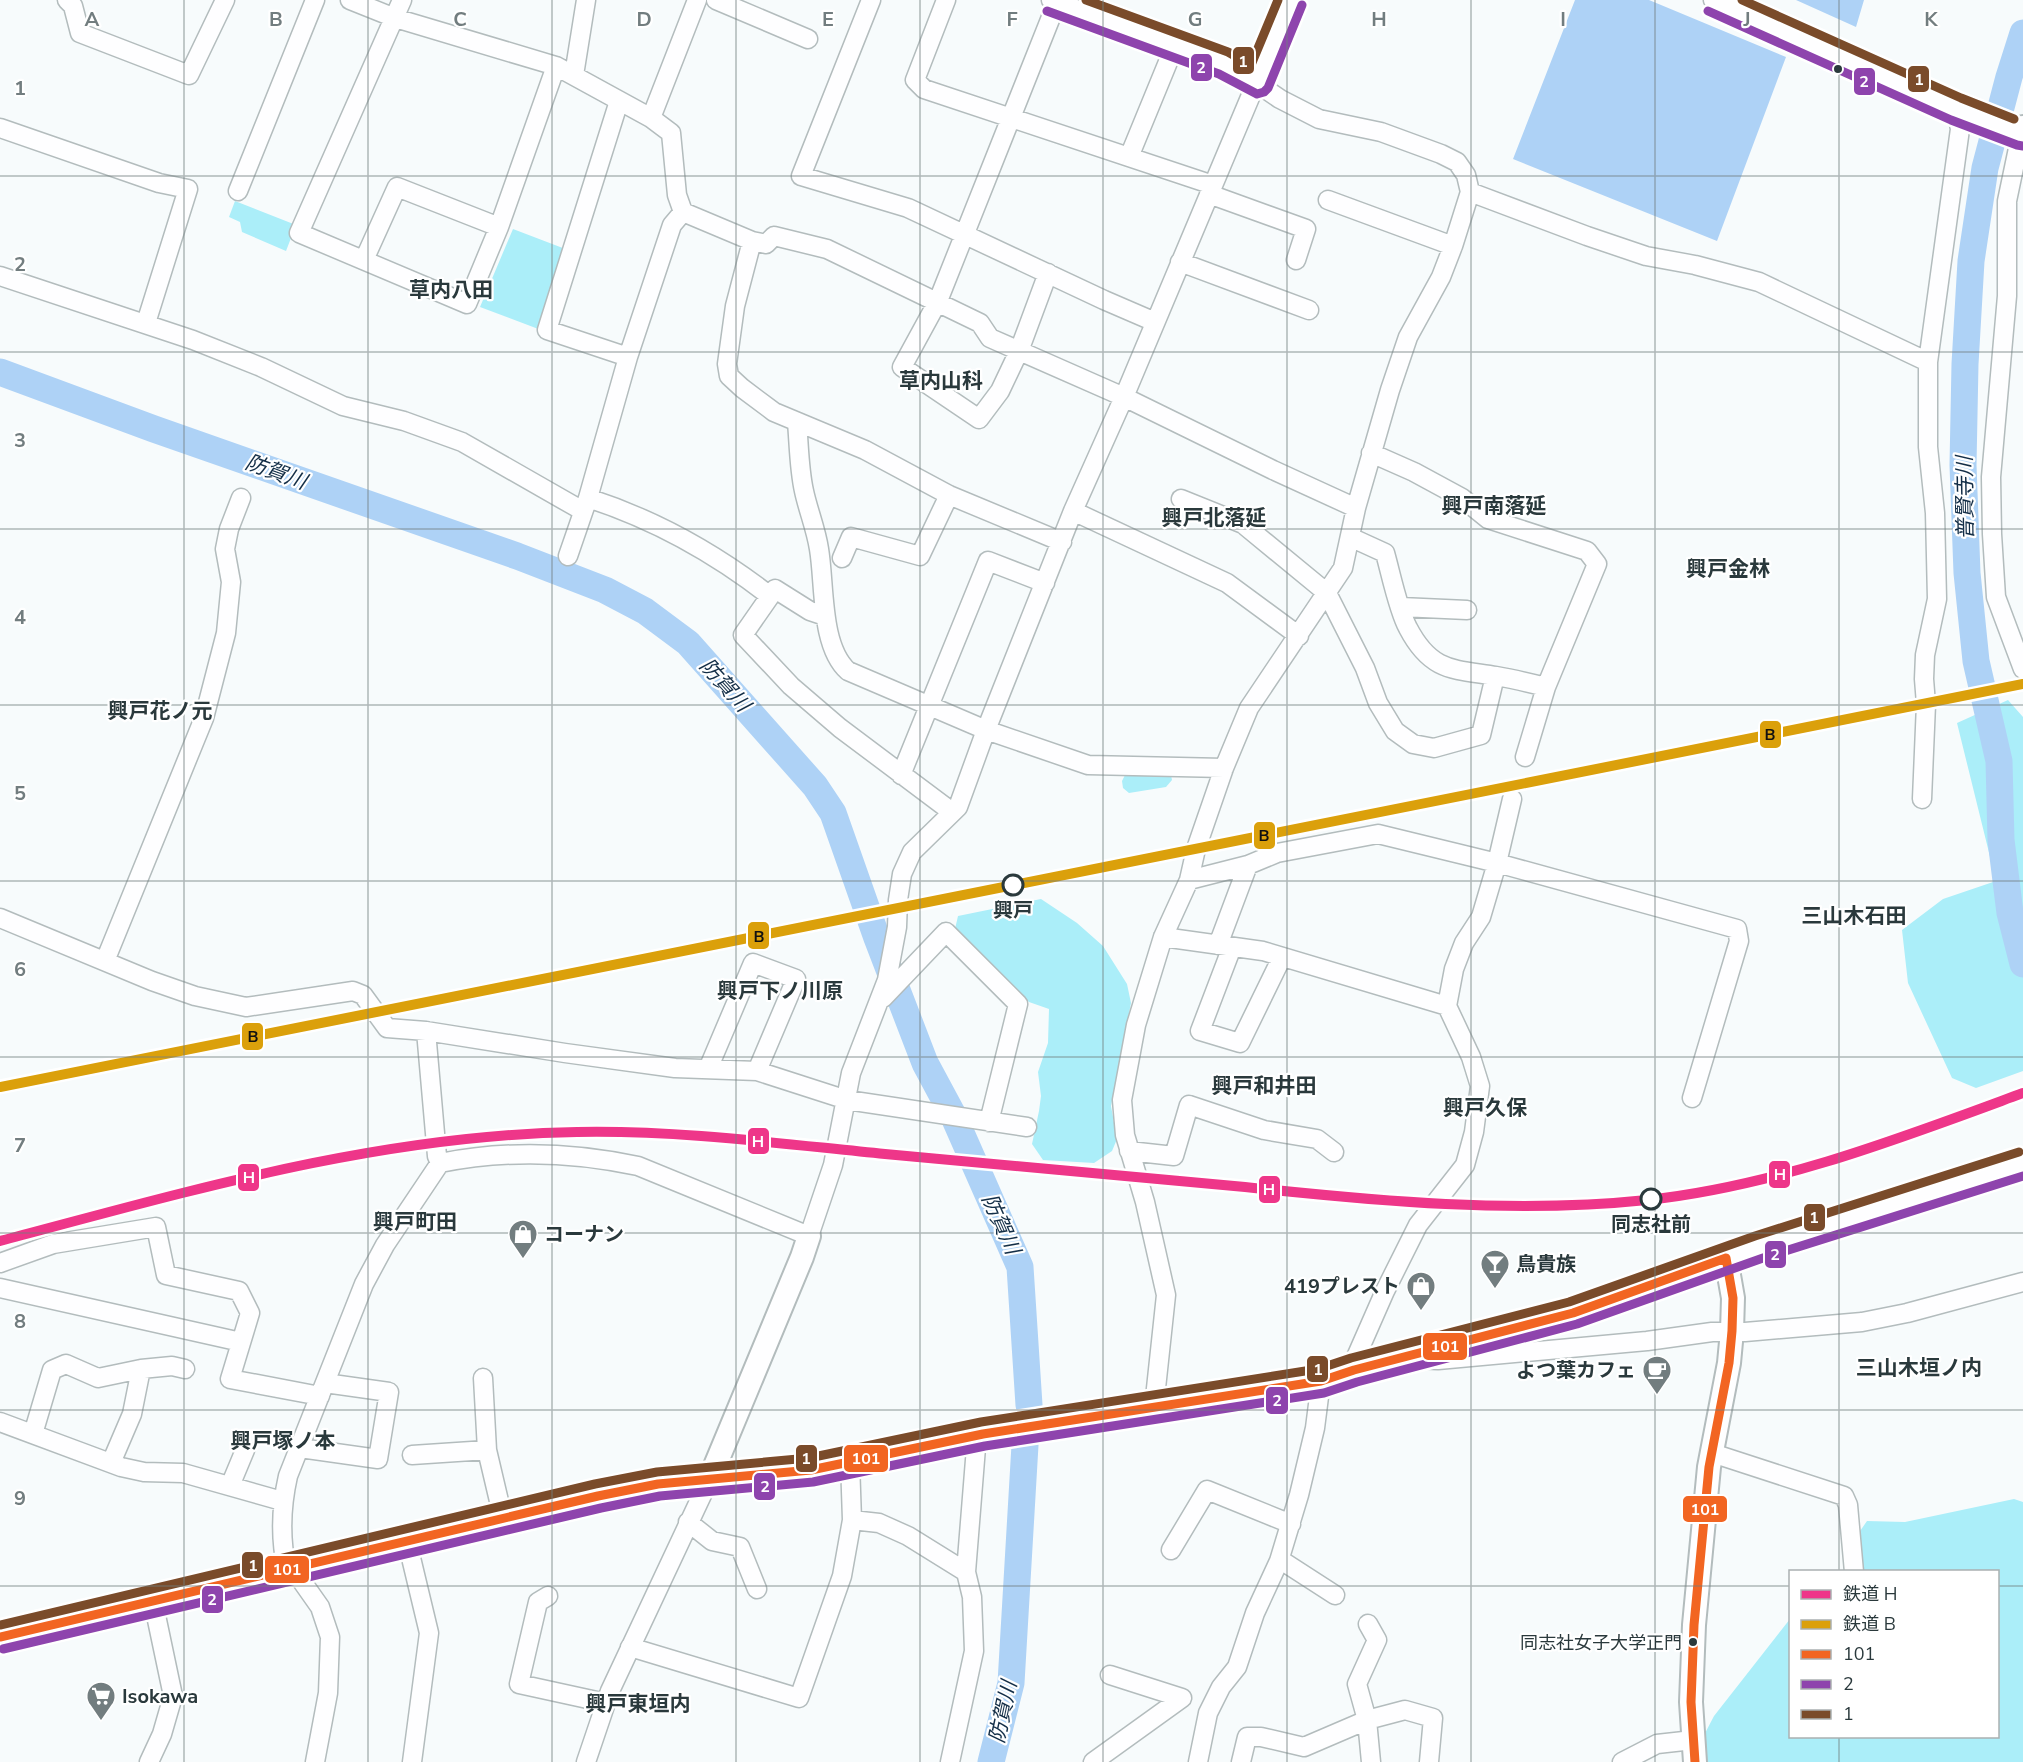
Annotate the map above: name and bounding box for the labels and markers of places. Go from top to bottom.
unlabelled marker [1832,63,1844,75]
marker: 興戸 [1002,874,1024,896]
place label: 興戸 [993,897,1033,924]
marker: 同志社前 [1640,1188,1662,1210]
place label: 同志社前 [1611,1211,1691,1238]
shop icon: コーナン [507,1218,539,1260]
place label: コーナン [544,1221,624,1248]
bar icon: 鳥貴族 [1479,1248,1511,1290]
place label: 鳥貴族 [1516,1251,1576,1278]
shop icon: 419プレスト [1405,1270,1437,1312]
place label: 419プレスト [1284,1273,1400,1300]
cafe icon: よつ葉カフェ [1641,1354,1673,1396]
place label: よつ葉カフェ [1516,1357,1636,1384]
place label: 同志社女子大学正門 [1520,1631,1682,1655]
marker: 同志社女子大学正門 [1687,1636,1699,1648]
supermarket icon: Isokawa [85,1680,117,1722]
place label: Isokawa [122,1683,198,1710]

